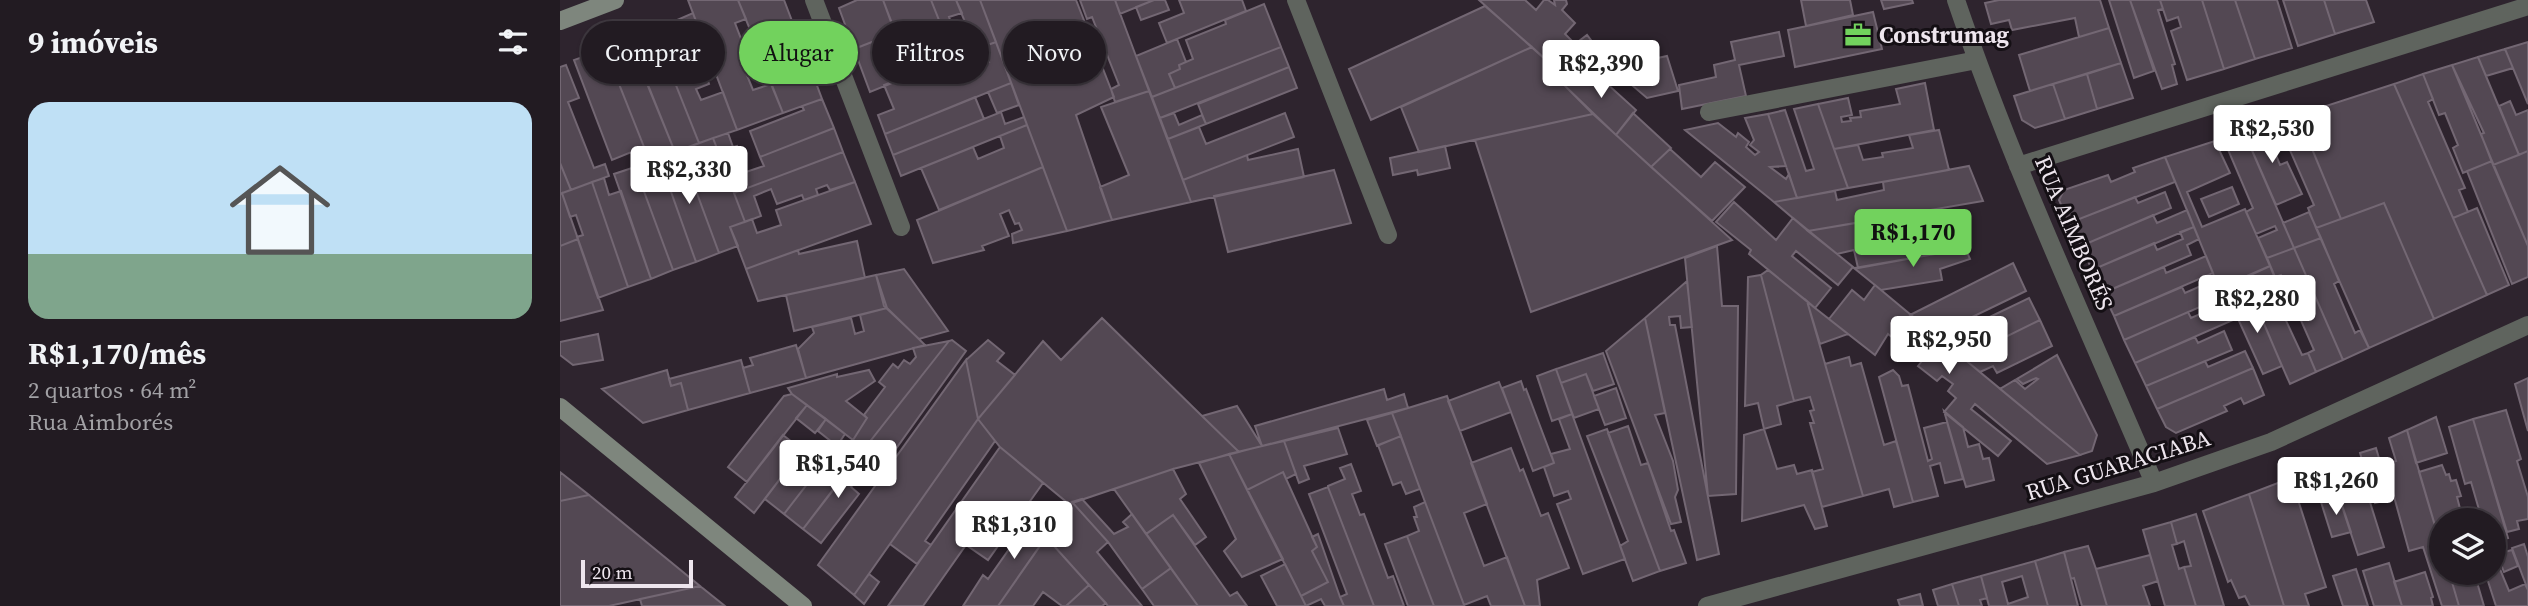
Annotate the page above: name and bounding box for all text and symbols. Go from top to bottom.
place label: Construmag [1879,19,2010,51]
office icon: Construmag [1843,20,1873,50]
chip: Comprar [581,21,725,84]
chip: Alugar [739,21,858,84]
chip: Filtros [872,21,989,84]
chip: Novo [1003,21,1106,84]
text: 9 imóveis [28,22,158,63]
icon: filters [494,23,532,61]
pin: R$2,390 [1536,41,1666,100]
text: R$2,390 [1559,47,1643,79]
pin: R$2,530 [2207,106,2337,165]
text: R$2,530 [2230,112,2314,144]
pin: R$2,330 [624,146,754,206]
icon: home [217,147,343,273]
street label: RUA AIMBORÉS [2027,151,2121,315]
text: R$2,330 [647,153,731,185]
pin: R$1,170 [1848,210,1978,269]
text: R$1,170 [1871,216,1955,248]
pin: R$2,280 [2192,276,2322,335]
text: R$2,280 [2215,282,2299,314]
pin: R$2,950 [1884,316,2014,376]
text: R$2,950 [1907,323,1991,355]
text: R$1,170/mês [28,333,206,374]
text: 2 quartos · 64 m² [28,374,197,406]
text: Rua Aimborés [28,406,173,438]
street label: RUA GUARACIABA [2022,421,2215,508]
pin: R$1,540 [773,440,903,500]
text: R$1,540 [796,447,880,479]
pin: R$1,260 [2271,458,2401,517]
text: R$1,260 [2294,464,2378,496]
pin: R$1,310 [949,502,1079,561]
text: R$1,310 [972,508,1056,540]
map controls [2429,508,2506,585]
button: layers [2429,508,2506,585]
scale bar [581,557,693,589]
text: 20 m [592,559,633,585]

